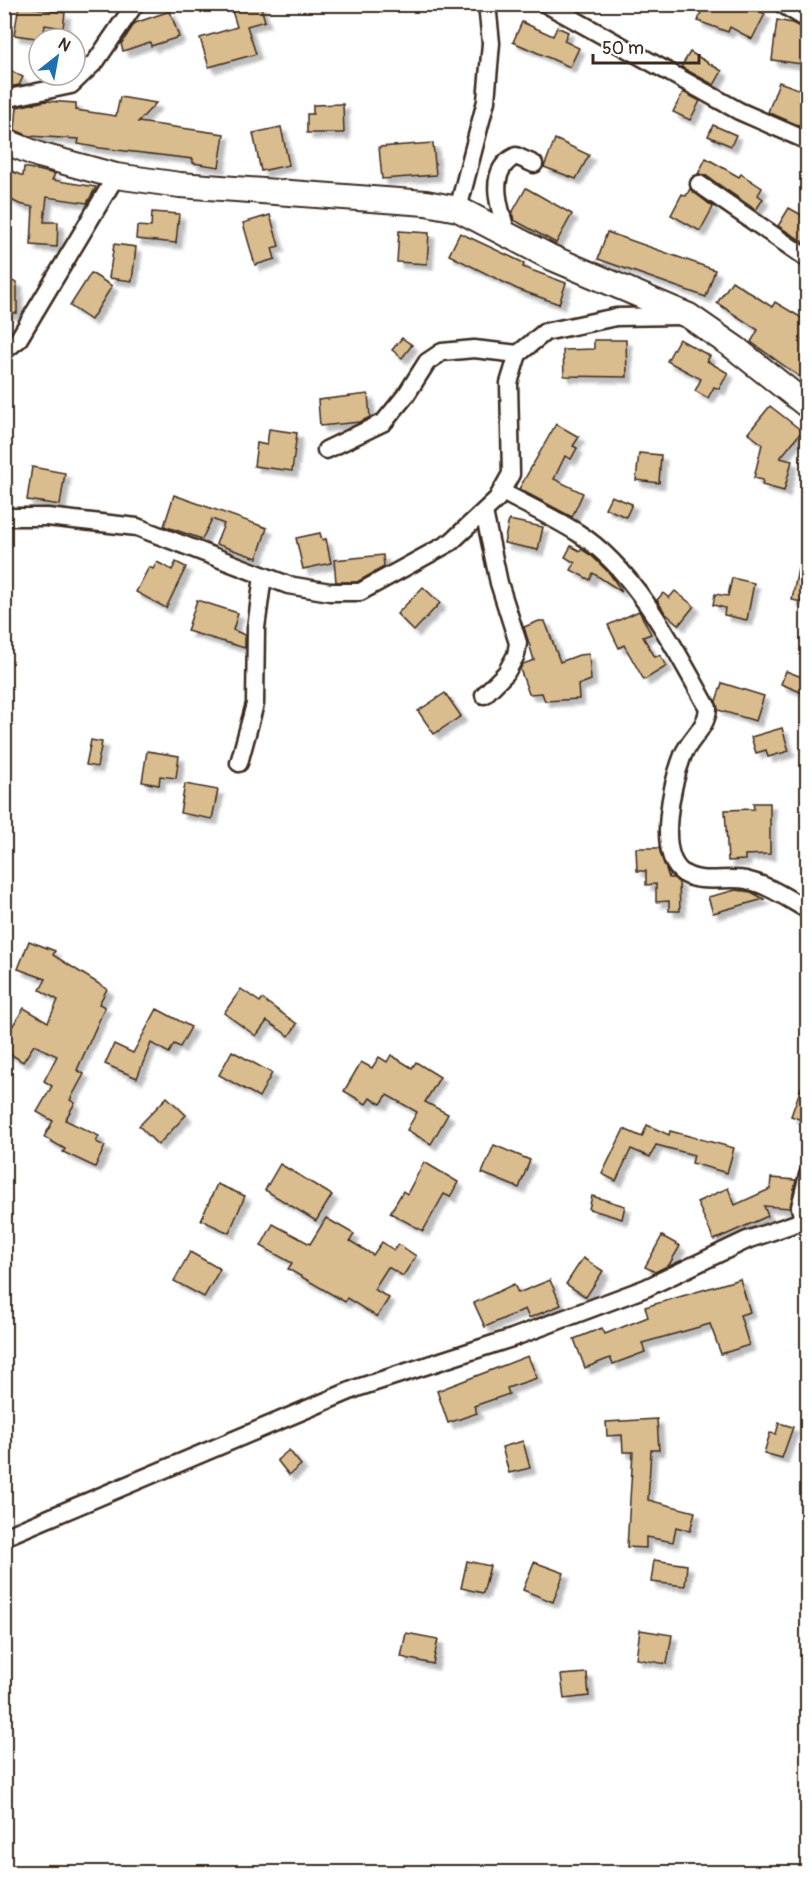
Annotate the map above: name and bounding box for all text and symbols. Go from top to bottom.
north arrow [27,27,87,87]
scale bar [593,27,700,65]
text: N [54,34,74,56]
text: 50 m [602,37,644,60]

